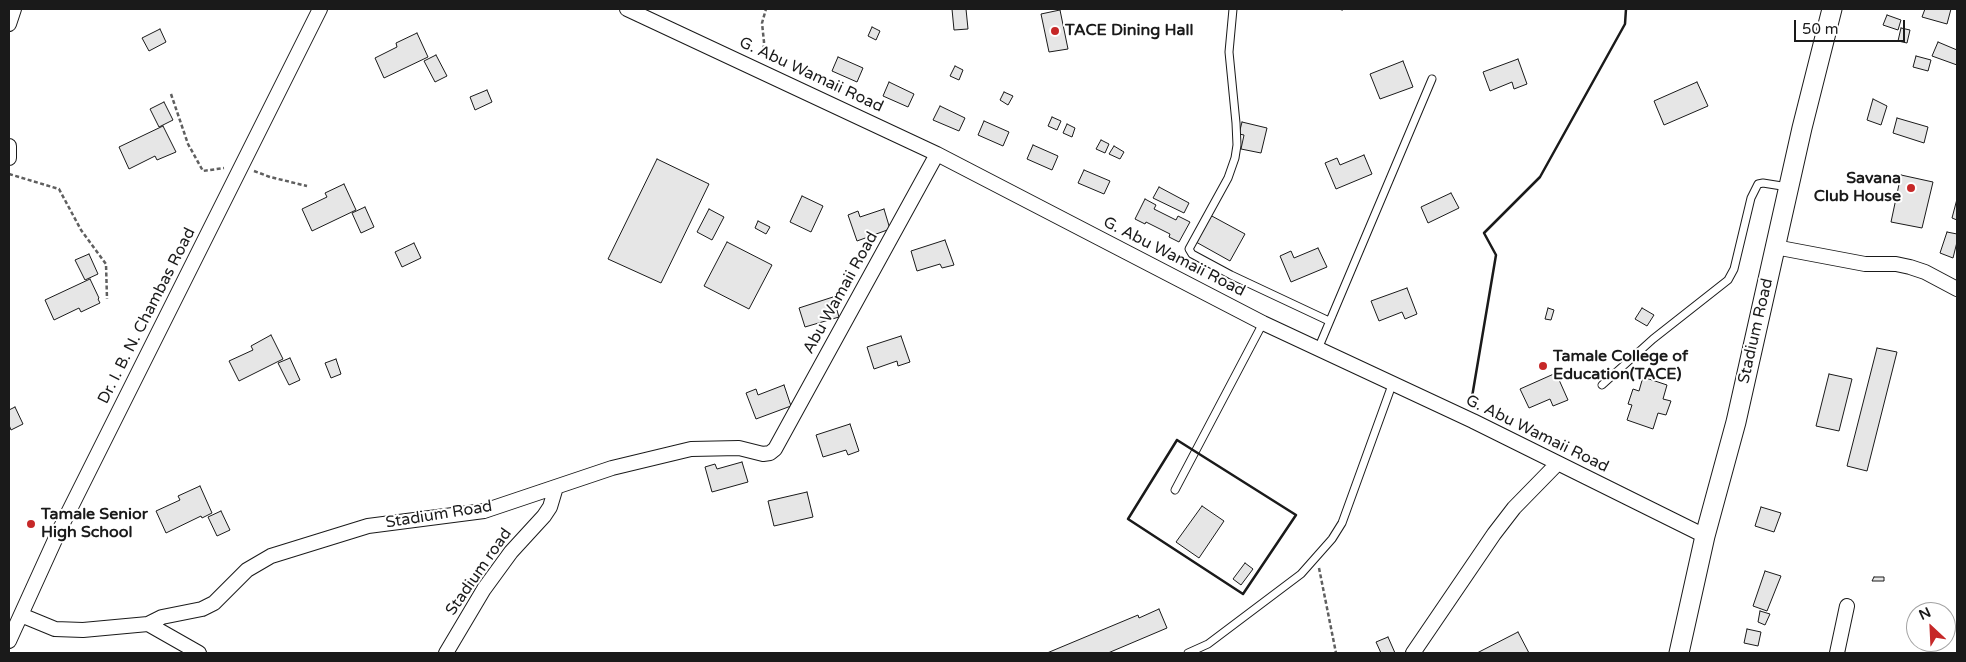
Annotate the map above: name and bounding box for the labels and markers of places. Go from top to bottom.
place label: TACE Dining Hall [1065,21,1194,41]
marker: TACE Dining Hall [1049,25,1061,37]
place label: Savana Club House [1814,169,1901,207]
marker: Savana Club House [1905,182,1917,194]
place label: Tamale College of Education(TACE) [1553,347,1688,385]
marker: Tamale College of Education(TACE) [1537,360,1549,372]
place label: Tamale Senior High School [41,505,148,543]
marker: Tamale Senior High School [25,518,37,530]

